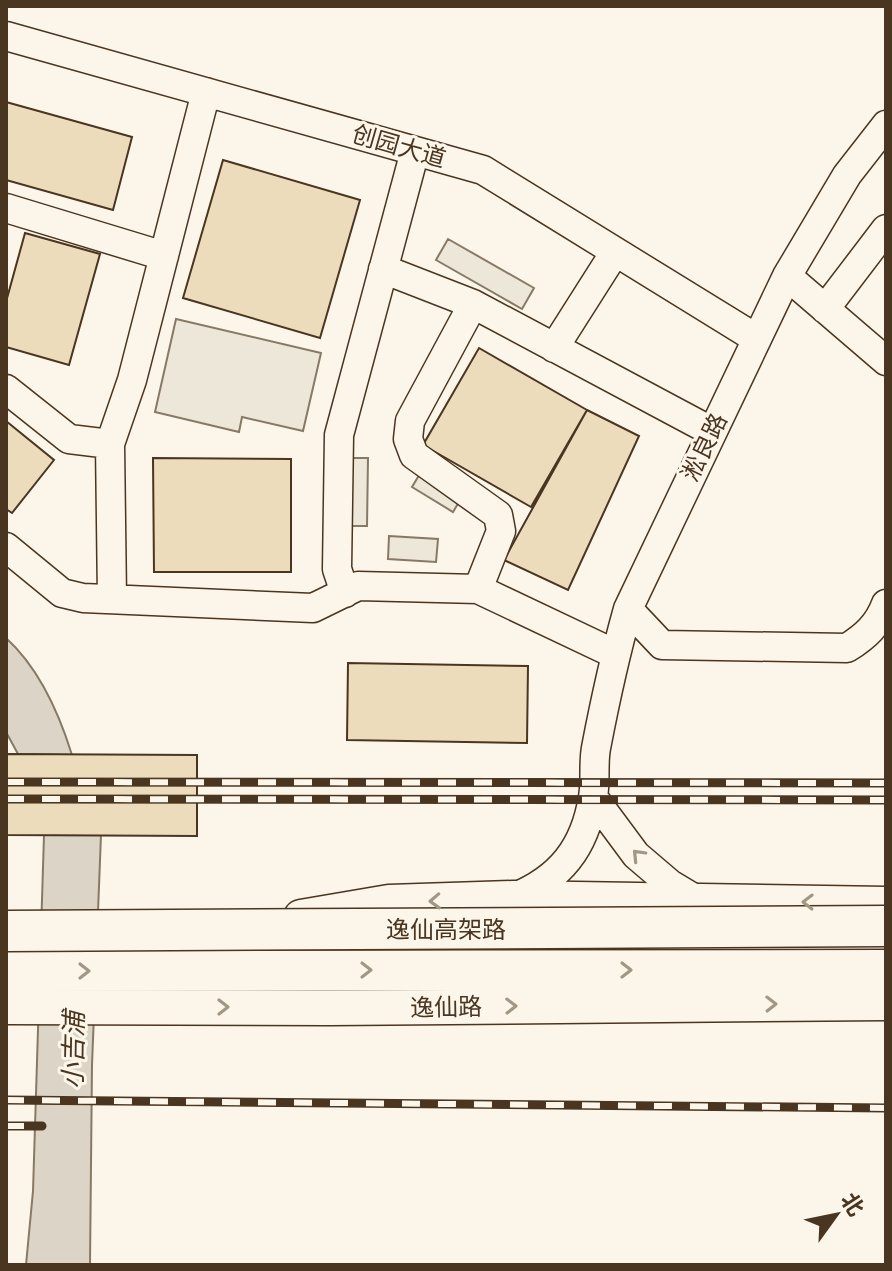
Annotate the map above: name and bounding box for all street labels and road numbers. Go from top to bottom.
street label: 创园大道 [349,118,449,174]
street label: 淞良路 [674,408,734,486]
street label: 逸仙高架路 [386,914,506,945]
street label: 逸仙路 [410,991,482,1023]

